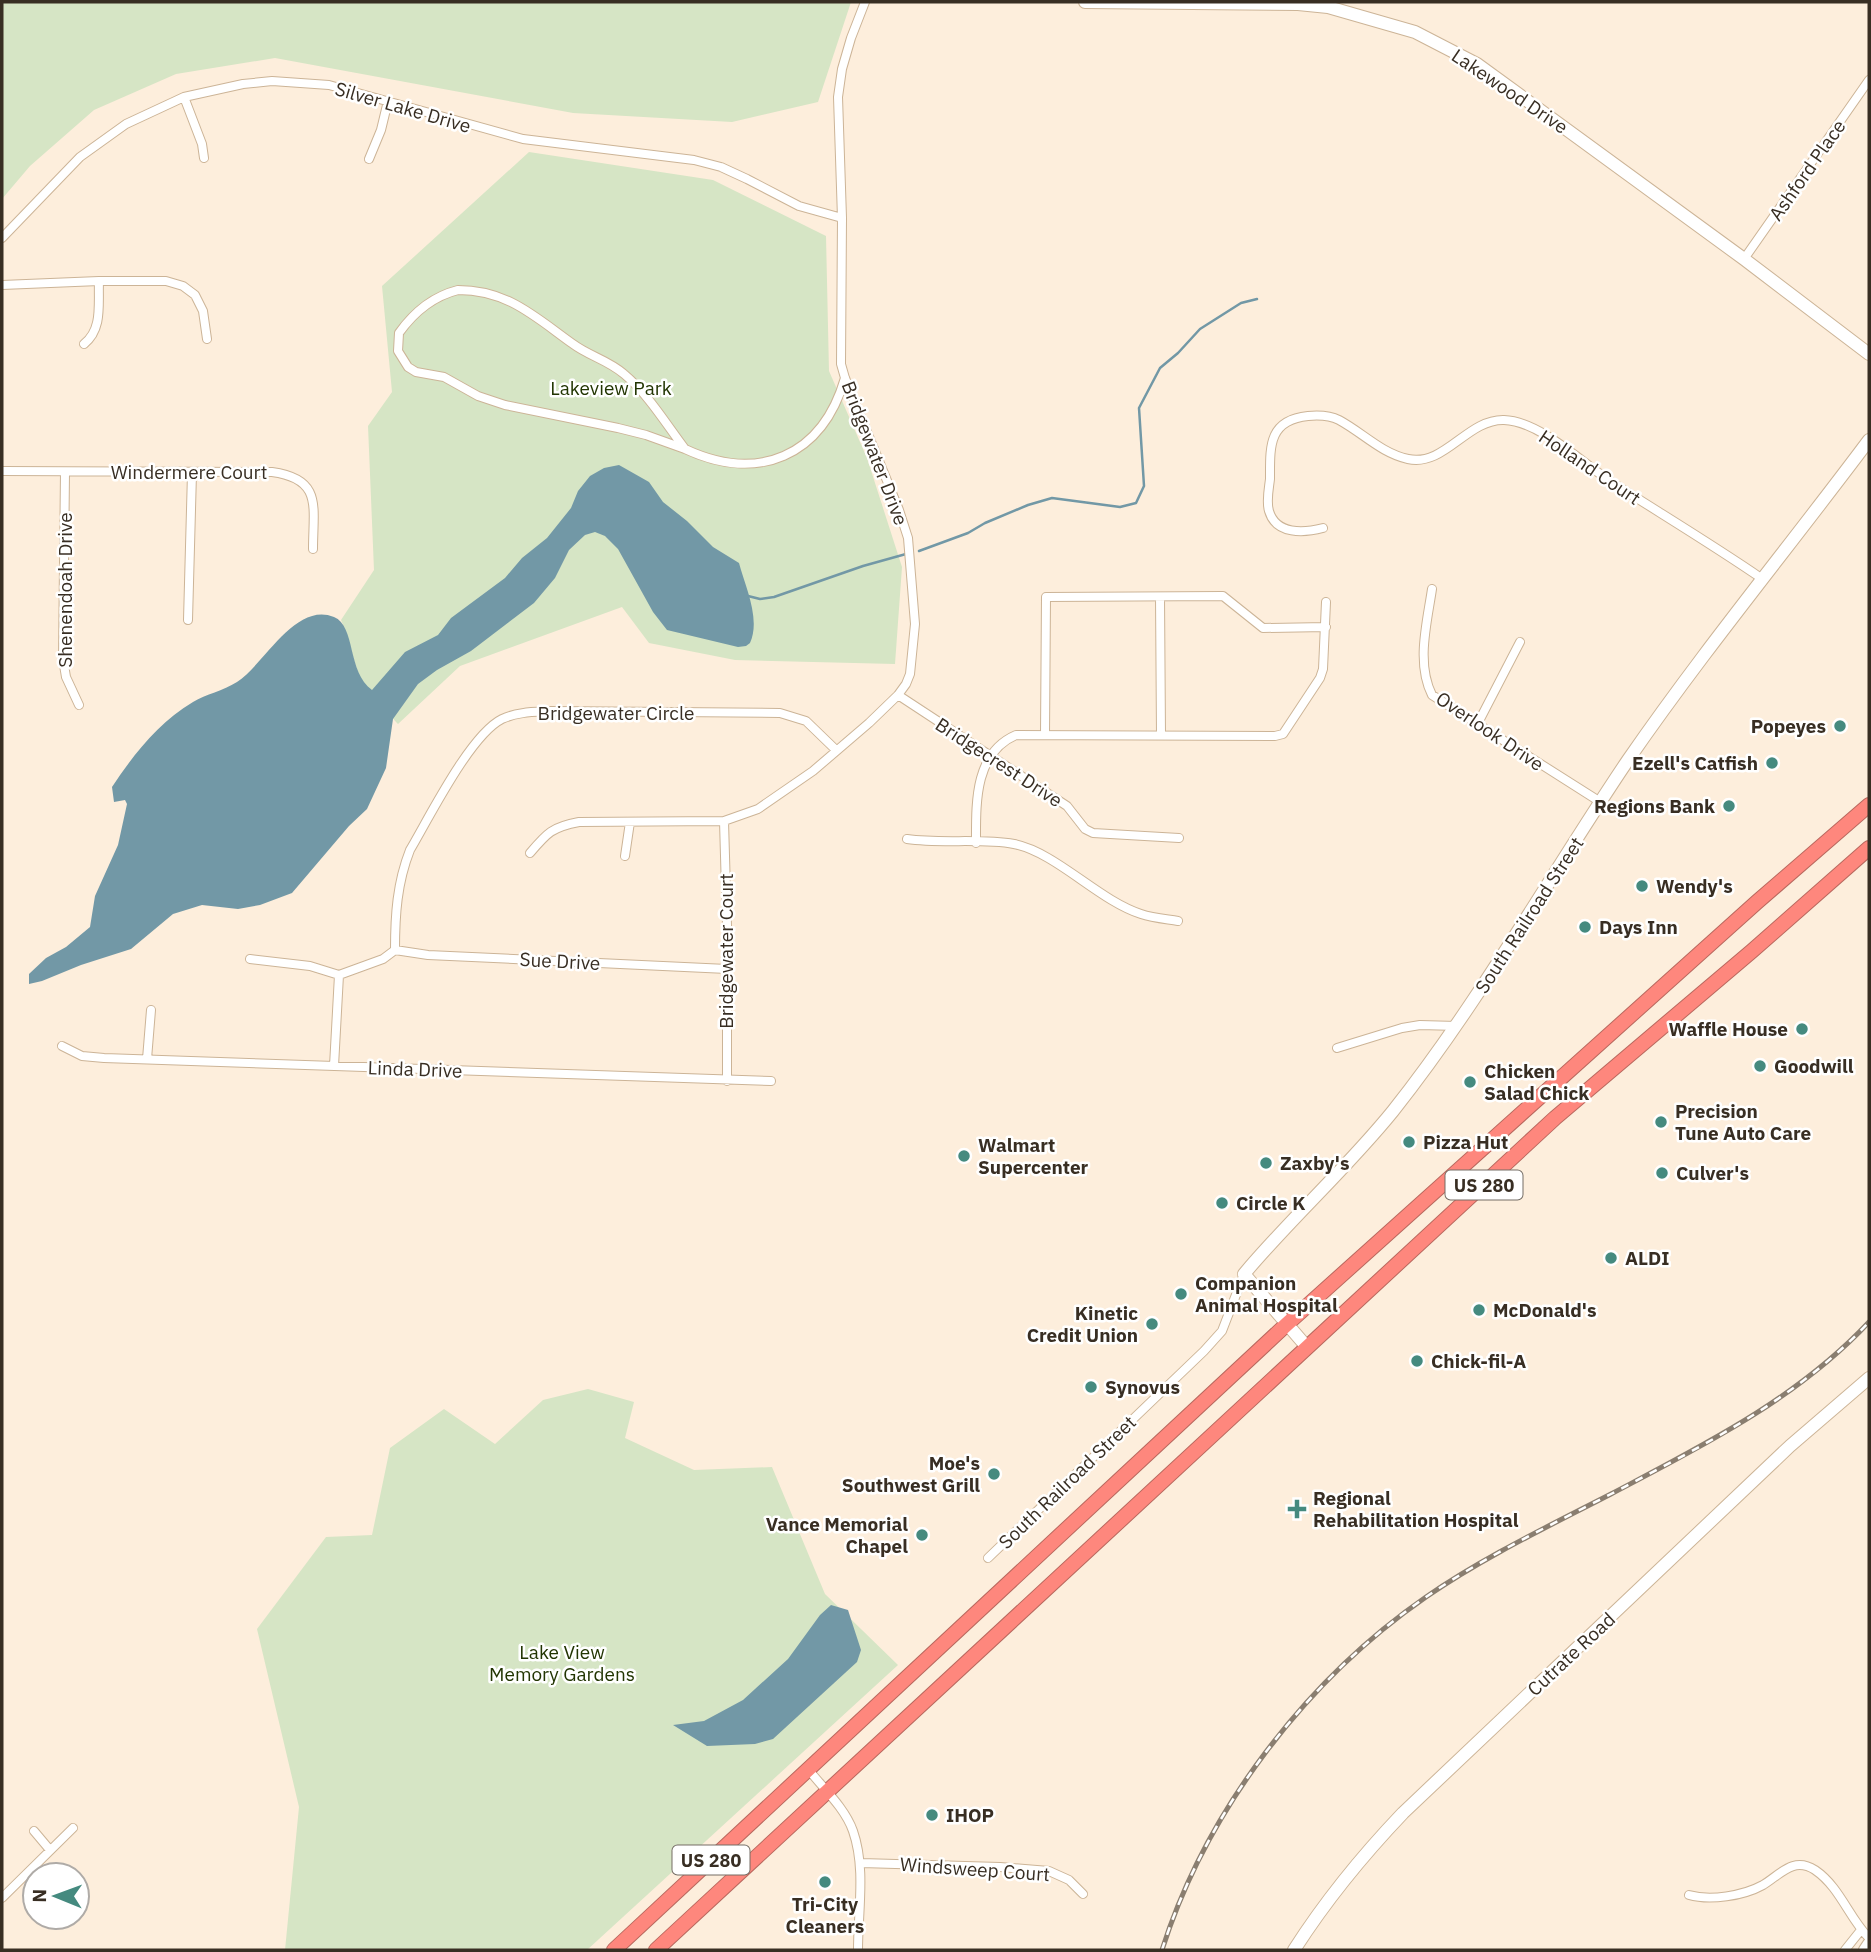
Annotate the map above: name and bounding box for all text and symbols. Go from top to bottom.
street label: Lakewood Drive [1447,43,1573,139]
street label: Silver Lake Drive [332,76,474,138]
street label: Ashford Place [1763,115,1851,225]
park label: Lakeview Park [550,376,672,400]
street label: Bridgewater Drive [836,377,914,529]
street label: Holland Court [1534,424,1646,510]
street label: Windermere Court [111,460,267,484]
street label: Shenendoah Drive [53,512,77,668]
street label: Overlook Drive [1431,686,1549,776]
street label: Bridgewater Circle [537,701,695,725]
street label: Bridgecrest Drive [931,712,1067,812]
place label: Popeyes [1751,714,1826,738]
marker: Popeyes [1832,718,1848,734]
place label: Ezell's Catfish [1632,751,1758,775]
marker: Ezell's Catfish [1764,755,1780,771]
place label: Regions Bank [1594,794,1715,818]
marker: Regions Bank [1721,798,1737,814]
street label: South Railroad Street [1469,832,1589,998]
street label: Bridgewater Court [714,873,738,1029]
place label: Wendy's [1656,874,1733,898]
marker: Wendy's [1634,878,1650,894]
place label: Days Inn [1599,915,1678,939]
marker: Days Inn [1577,919,1593,935]
street label: Sue Drive [519,947,601,975]
place label: Waffle House [1669,1017,1788,1041]
marker: Waffle House [1794,1021,1810,1037]
place label: Goodwill [1774,1054,1854,1078]
street label: Linda Drive [367,1055,463,1083]
marker: Goodwill [1752,1058,1768,1074]
place label: Chicken Salad Chick [1484,1059,1589,1105]
marker: Chicken Salad Chick [1462,1074,1478,1090]
place label: Precision Tune Auto Care [1675,1099,1811,1145]
marker: Precision Tune Auto Care [1653,1114,1669,1130]
place label: Pizza Hut [1423,1130,1508,1154]
place label: Walmart Supercenter [978,1133,1089,1179]
marker: Pizza Hut [1401,1134,1417,1150]
marker: Walmart Supercenter [956,1148,972,1164]
place label: Zaxby's [1280,1151,1350,1175]
marker: Zaxby's [1258,1155,1274,1171]
place label: Culver's [1676,1161,1749,1185]
marker: Culver's [1654,1165,1670,1181]
road number: US 280 [1446,1170,1522,1200]
place label: Circle K [1236,1191,1305,1215]
marker: Circle K [1214,1195,1230,1211]
place label: ALDI [1625,1246,1670,1270]
marker: ALDI [1603,1250,1619,1266]
place label: Companion Animal Hospital [1195,1271,1338,1317]
marker: Companion Animal Hospital [1173,1286,1189,1302]
place label: McDonald's [1493,1298,1596,1322]
place label: Kinetic Credit Union [1027,1301,1138,1347]
marker: McDonald's [1471,1302,1487,1318]
marker: Kinetic Credit Union [1144,1316,1160,1332]
place label: Chick-fil-A [1431,1349,1526,1373]
marker: Chick-fil-A [1409,1353,1425,1369]
place label: Synovus [1105,1375,1180,1399]
marker: Synovus [1083,1379,1099,1395]
street label: South Railroad Street [993,1410,1141,1554]
place label: Moe's Southwest Grill [842,1451,980,1497]
marker: Moe's Southwest Grill [986,1466,1002,1482]
place label: Regional Rehabilitation Hospital [1313,1486,1519,1532]
marker: Regional Rehabilitation Hospital [1287,1499,1307,1519]
place label: Vance Memorial Chapel [766,1512,908,1558]
marker: Vance Memorial Chapel [914,1527,930,1543]
street label: Cutrate Road [1522,1607,1620,1701]
park label: Lake View Memory Gardens [489,1640,635,1686]
place label: IHOP [946,1803,994,1827]
marker: IHOP [924,1807,940,1823]
road number: US 280 [672,1846,750,1874]
street label: Windsweep Court [899,1852,1051,1886]
north arrow [21,1861,91,1931]
marker: Tri-City Cleaners [817,1874,833,1890]
text: N [27,1889,51,1903]
place label: Tri-City Cleaners [786,1892,864,1938]

